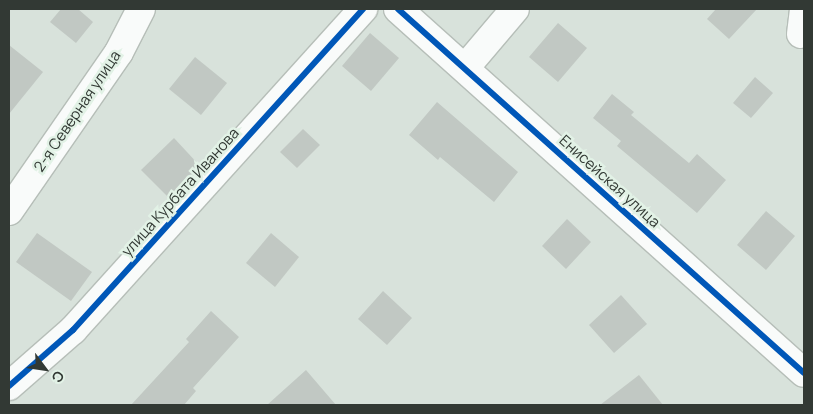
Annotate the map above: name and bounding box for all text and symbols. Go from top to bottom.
street label: 2-я Северная улица [30,47,124,175]
street label: улица Курбата Иванова [117,124,243,260]
street label: Енисейская улица [556,131,664,231]
north arrow [20,344,70,394]
text: С [47,368,69,386]

